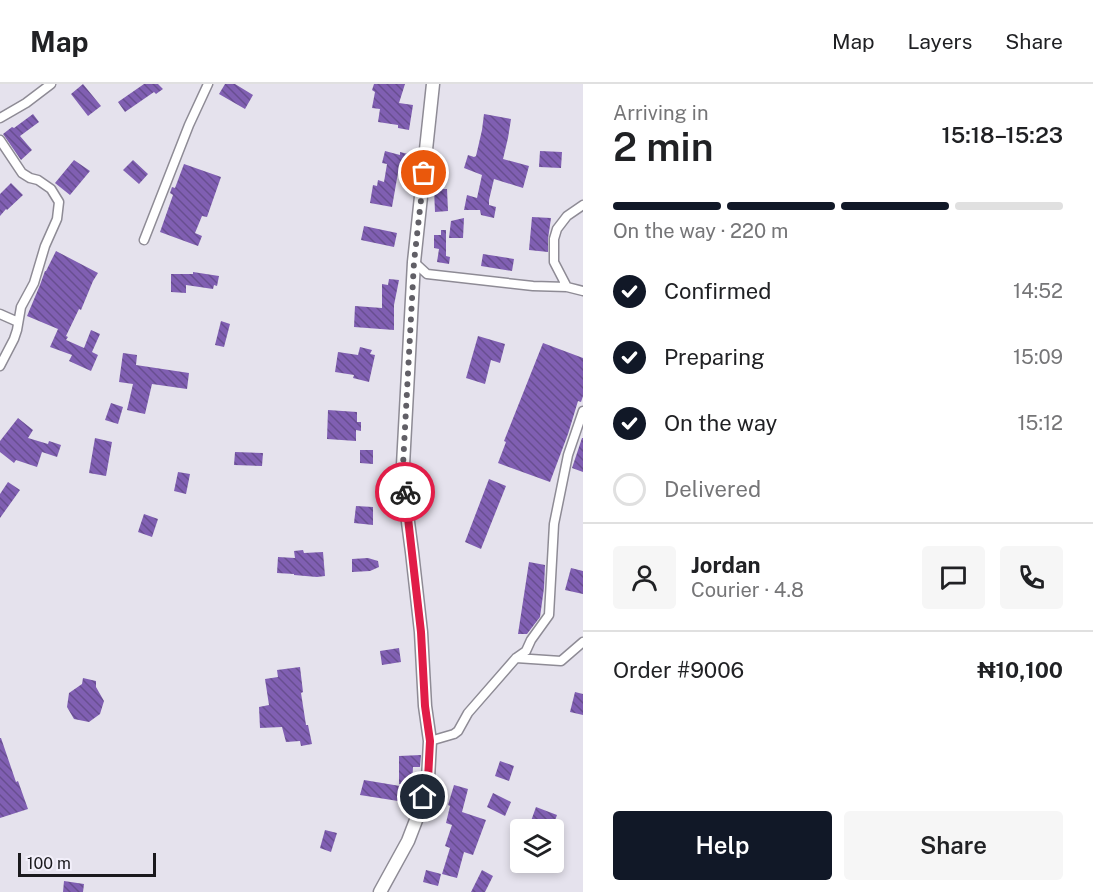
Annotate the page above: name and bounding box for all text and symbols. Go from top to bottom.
text: Map [30,25,89,58]
text: Map [832,29,875,54]
text: Layers [908,29,972,54]
text: Share [1005,29,1063,54]
text: Arriving in [613,101,708,125]
text: 15:18–15:23 [941,122,1063,148]
text: 2 min [613,124,714,170]
pin [398,147,449,198]
icon: bag [407,156,440,189]
text: On the way · 220 m [613,219,788,243]
icon: check [613,275,646,308]
text: Confirmed [664,278,771,304]
text: 14:52 [1013,279,1063,303]
icon: check [613,341,646,374]
text: Preparing [664,344,765,370]
text: 15:09 [1013,345,1063,369]
icon: check [613,407,646,440]
text: On the way [664,410,777,436]
text: 15:12 [1017,411,1063,435]
courier [375,462,435,522]
icon: bike [389,476,422,509]
text: Delivered [664,476,761,502]
button: person [613,546,676,609]
button: chat [922,546,985,609]
button: phone [1000,546,1063,609]
text: Jordan [691,552,760,578]
text: Courier · 4.8 [691,578,804,602]
text: Order #9006 [613,657,744,683]
text: ₦10,100 [977,657,1063,683]
pin [397,771,448,822]
icon: home [406,780,439,813]
button: Help [613,811,832,880]
button: Share [844,811,1063,880]
map controls [510,819,564,873]
button: layers [510,819,564,873]
scale bar [18,850,156,878]
text: 100 m [27,854,71,873]

